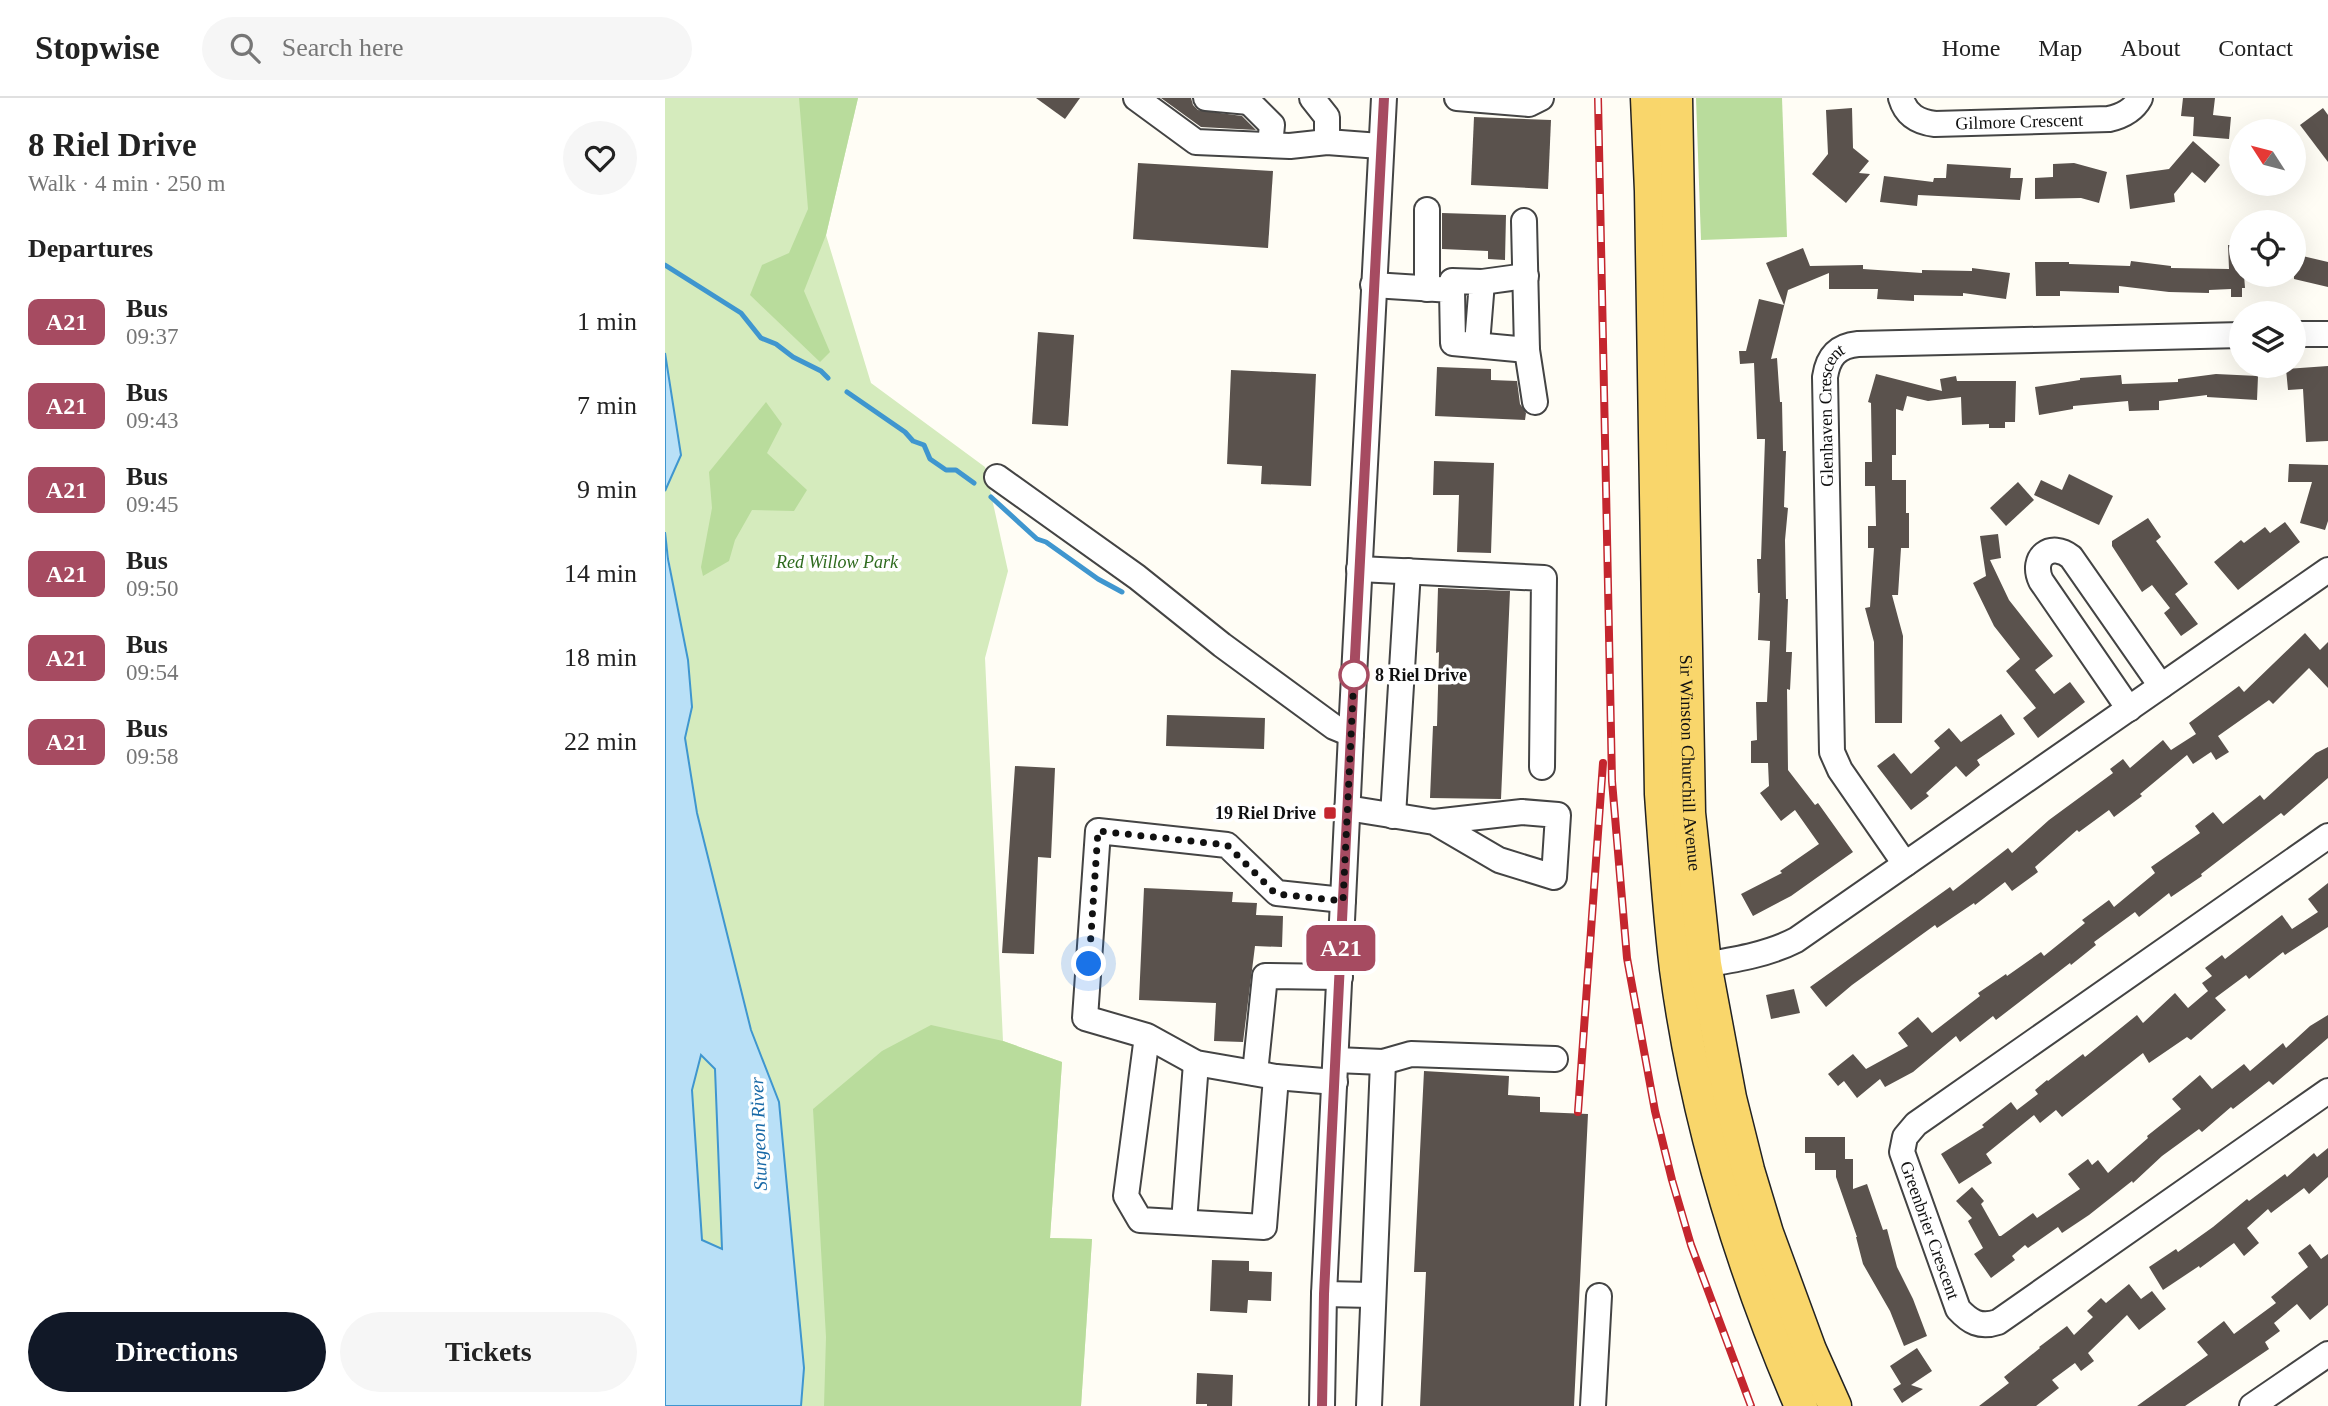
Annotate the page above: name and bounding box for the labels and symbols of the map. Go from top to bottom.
street label: Gilmore Crescent [1955,110,2083,133]
north arrow [2229,119,2307,196]
street label: Glenhaven Crescent [1815,339,1848,487]
park label: Red Willow Park [775,552,899,572]
street label: Sir Winston Churchill Avenue [1676,655,1705,872]
marker: 8 Riel Drive [1339,660,1369,690]
place label: 8 Riel Drive [1375,665,1467,685]
place label: 19 Riel Drive [1215,803,1316,823]
marker: 19 Riel Drive [1322,805,1338,821]
line badge: A21 [1301,925,1381,971]
your location [1071,946,1106,981]
water label: Sturgeon River [746,1076,771,1191]
street label: Greenbrier Crescent [1896,1158,1964,1302]

